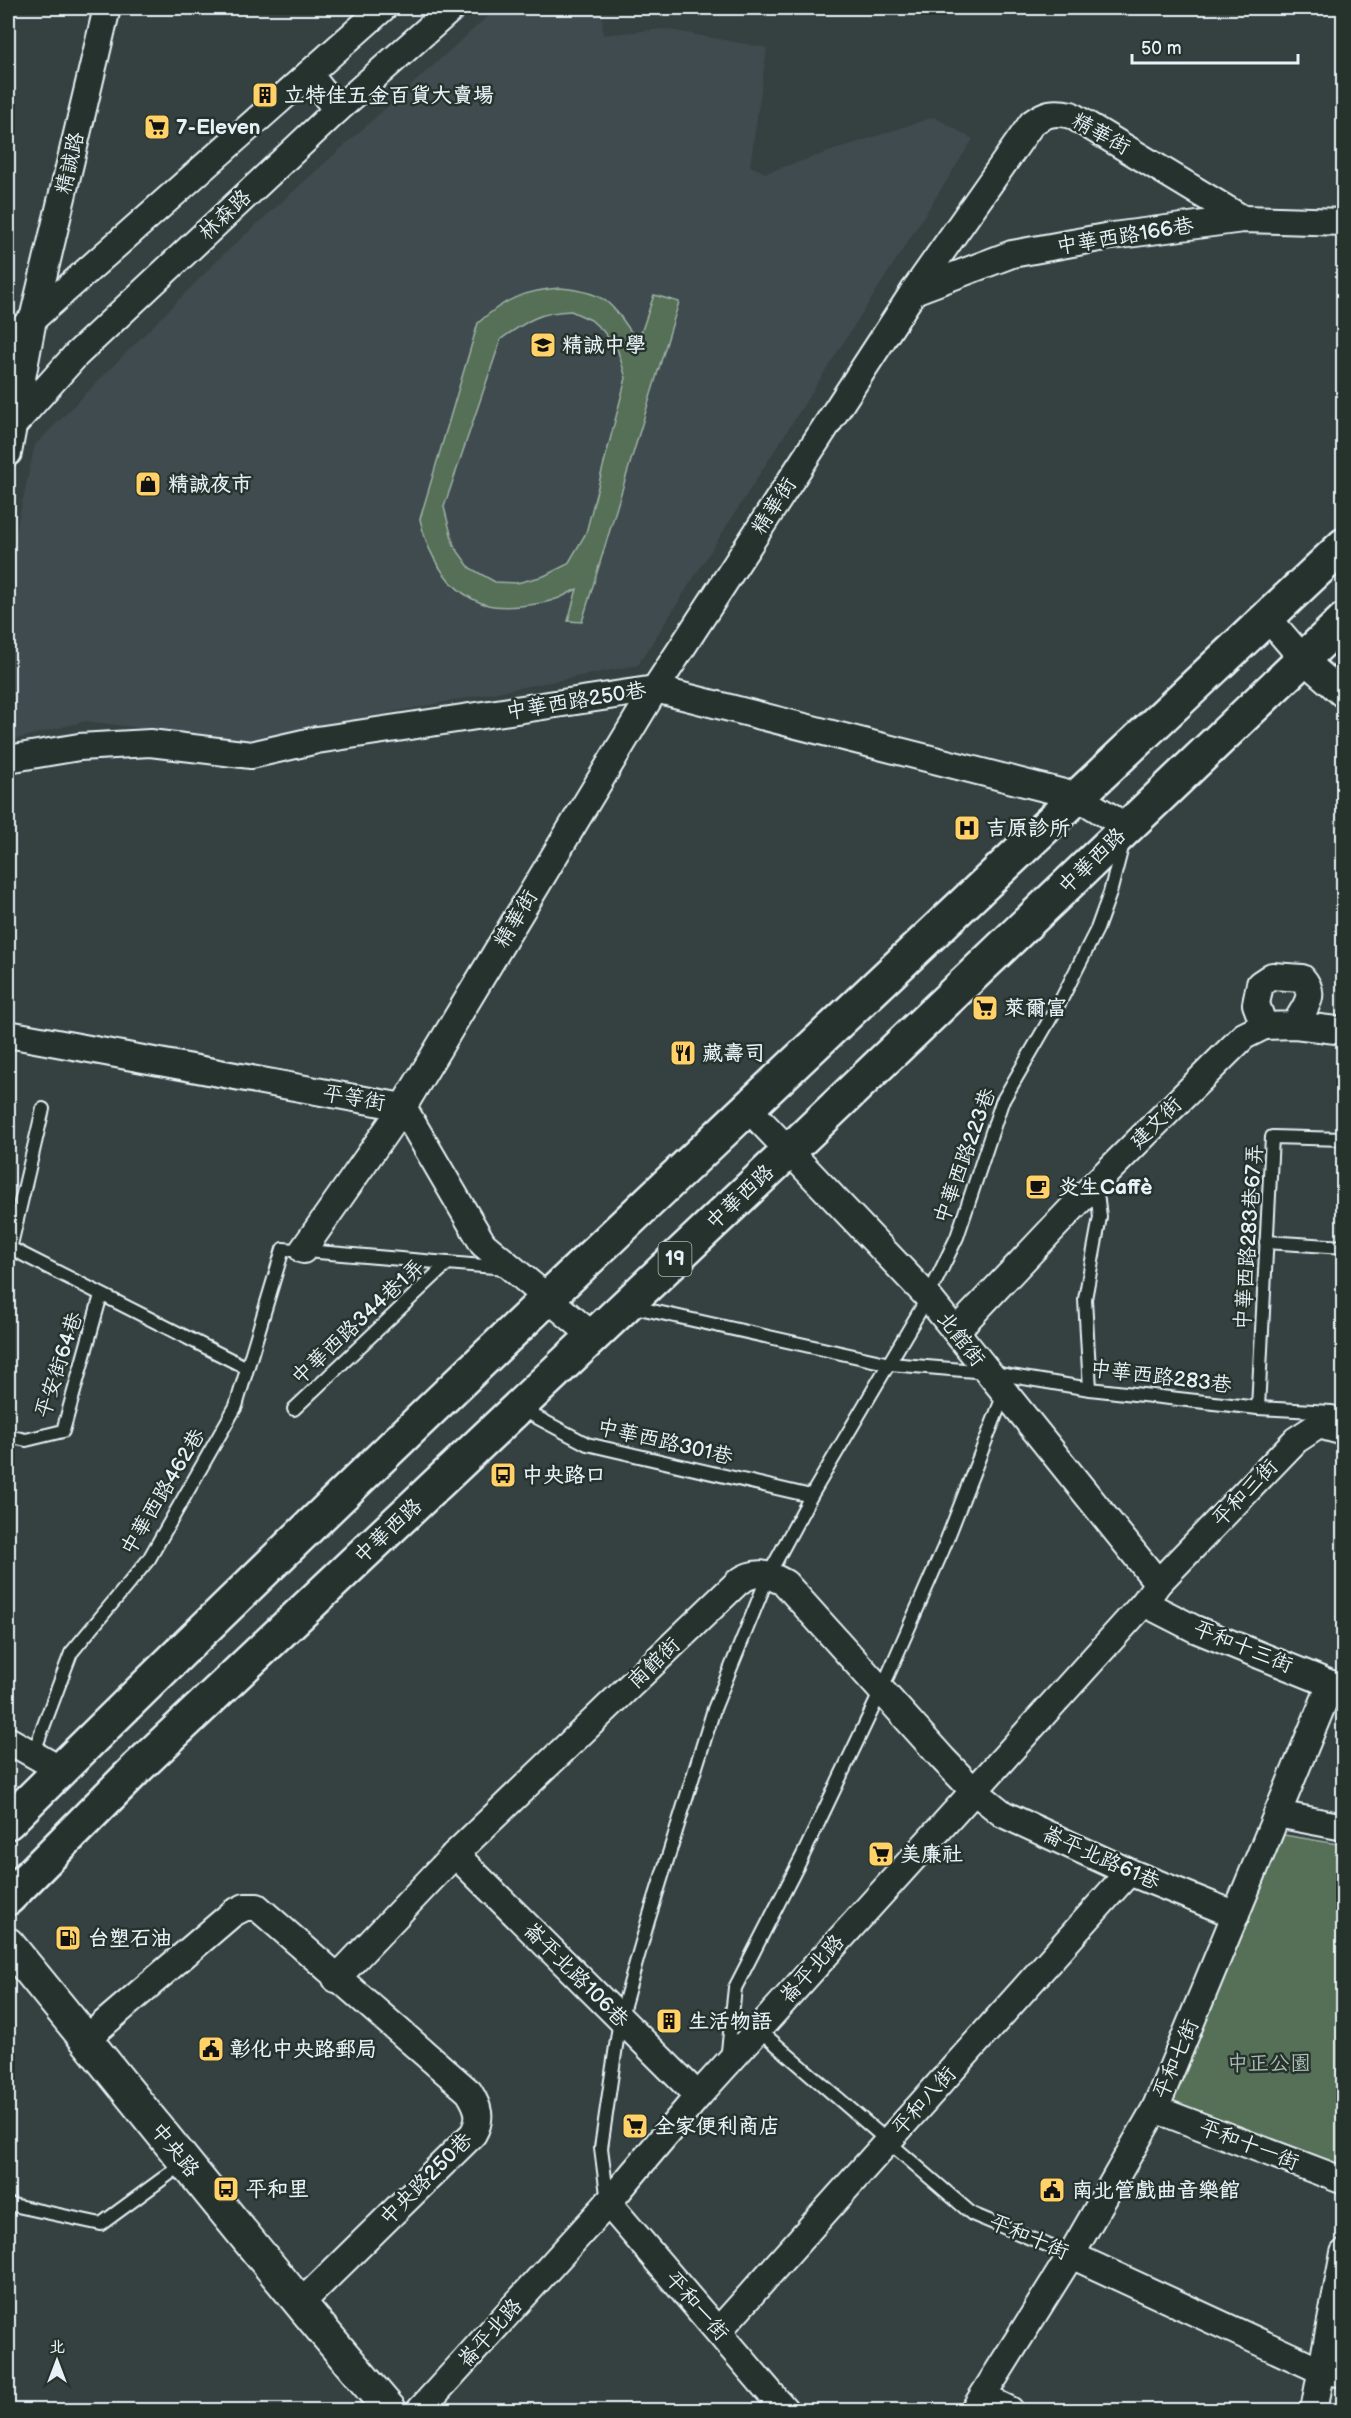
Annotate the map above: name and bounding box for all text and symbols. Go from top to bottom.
scale bar [1132,27,1298,65]
text: 50 m [1141,38,1182,59]
building icon: 立特佳五金百貨大賣場 [250,80,280,110]
place label: 立特佳五金百貨大賣場 [284,83,494,108]
street label: 精華街 [1067,108,1135,160]
supermarket icon: 7-Eleven [142,112,172,142]
place label: 7-Eleven [176,115,261,140]
street label: 精誠路 [51,129,89,197]
street label: 林森路 [193,184,257,246]
street label: 中華西路166巷 [1055,213,1195,259]
school or university icon: 精誠中學 [528,330,558,360]
place label: 精誠中學 [562,333,646,358]
shop icon: 精誠夜市 [133,469,163,499]
place label: 精誠夜市 [168,472,252,497]
street label: 精華街 [746,473,802,539]
street label: 中華西路250巷 [504,678,648,724]
hospital icon: 吉原診所 [952,813,982,843]
place label: 吉原診所 [986,816,1070,841]
street label: 中華西路 [1053,823,1131,899]
street label: 精華街 [489,886,543,952]
supermarket icon: 萊爾富 [970,993,1000,1023]
place label: 萊爾富 [1004,996,1067,1021]
restaurant icon: 藏壽司 [668,1038,698,1068]
place label: 藏壽司 [702,1041,765,1066]
street label: 平等街 [321,1080,387,1116]
street label: 中華西路223巷 [929,1085,1001,1227]
street label: 建文街 [1125,1092,1187,1154]
street label: 中華西路283巷67弄 [1230,1143,1268,1331]
street label: 中華西路 [701,1159,779,1235]
cafe icon: 炎生Caffè [1023,1172,1053,1202]
place label: 炎生Caffè [1058,1175,1152,1200]
road number: 19 [658,1242,692,1276]
street label: 中華西路344巷1弄 [286,1254,430,1390]
street label: 北館街 [932,1306,990,1372]
street label: 平安街64巷 [30,1309,88,1421]
street label: 中華西路283巷 [1089,1356,1233,1398]
street label: 中華西路301巷 [595,1414,735,1470]
street label: 中華西路462巷 [115,1424,211,1560]
street label: 平和三街 [1207,1454,1283,1532]
bus stop icon: 中央路口 [488,1460,518,1490]
place label: 中央路口 [522,1463,606,1488]
street label: 中華西路 [349,1493,427,1569]
street label: 平和十三街 [1190,1616,1296,1678]
street label: 南館街 [623,1632,685,1694]
street label: 崙平北路61巷 [1038,1821,1164,1895]
supermarket icon: 美廉社 [866,1839,896,1869]
place label: 美廉社 [900,1842,963,1867]
street label: 崙平北路106巷 [518,1917,634,2033]
fuel station icon: 台塑石油 [53,1923,83,1953]
place label: 台塑石油 [88,1926,172,1951]
street label: 崙平北路 [775,1929,849,2009]
building icon: 生活物語 [654,2006,684,2036]
place label: 生活物語 [688,2009,772,2034]
street label: 平和七街 [1148,2015,1204,2103]
public building icon: 彰化中央路郵局 [196,2034,226,2064]
place label: 彰化中央路郵局 [230,2037,377,2062]
park label: 中正公園 [1227,2051,1311,2076]
street label: 平和八街 [887,2061,961,2141]
supermarket icon: 全家便利商店 [620,2111,650,2141]
place label: 全家便利商店 [654,2114,780,2139]
street label: 平和十一街 [1196,2115,1302,2175]
street label: 中央路 [145,2118,205,2182]
street label: 中央路250巷 [374,2127,478,2231]
bus stop icon: 平和里 [211,2174,241,2204]
public building icon: 南北管戲曲音樂館 [1037,2175,1067,2205]
place label: 平和里 [246,2177,309,2202]
place label: 南北管戲曲音樂館 [1072,2178,1240,2203]
street label: 平和十街 [985,2209,1073,2265]
street label: 平和一街 [660,2266,734,2346]
street label: 崙平北路 [453,2293,527,2373]
north arrow [27,2331,87,2391]
text: 北 [49,2338,65,2357]

